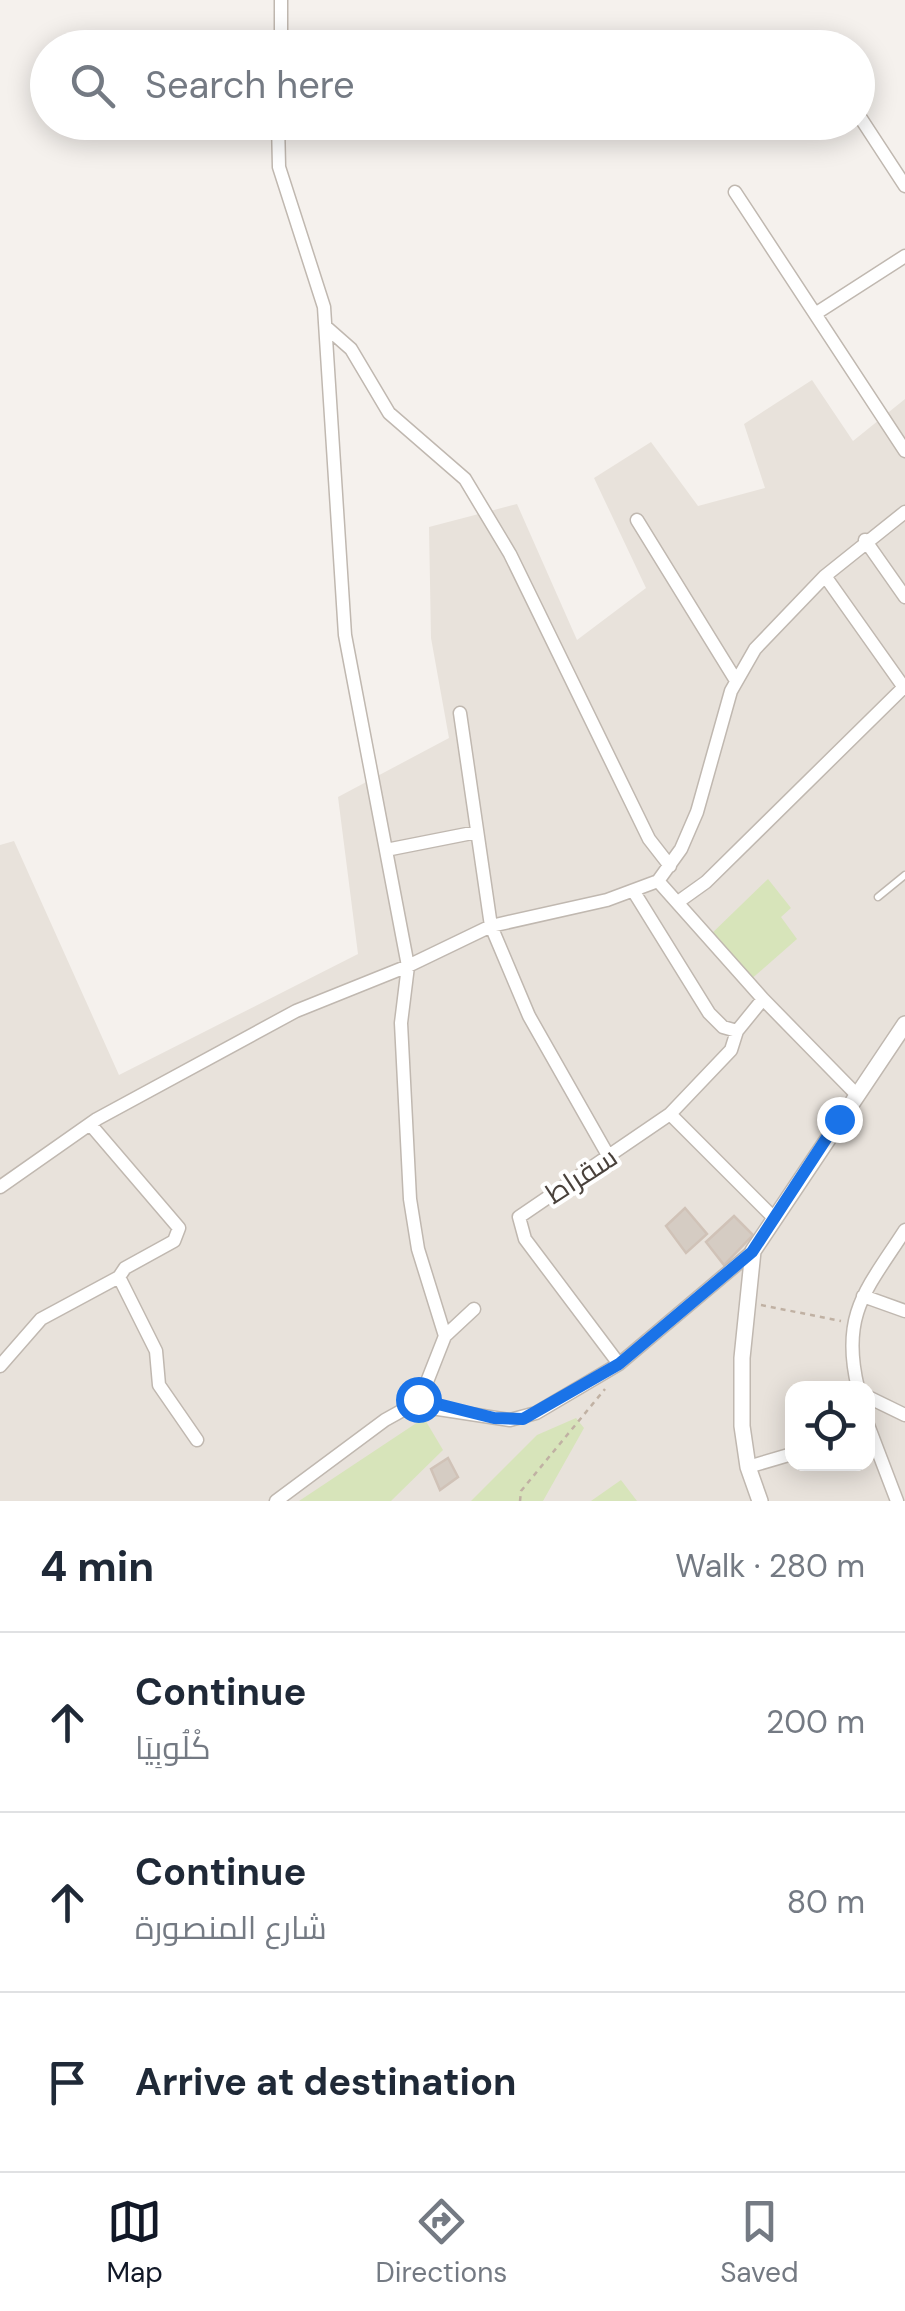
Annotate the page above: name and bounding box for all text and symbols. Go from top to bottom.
search box [30,30,875,140]
icon: search [65,58,120,113]
text: Search here [145,60,355,110]
route end [817,1097,863,1143]
street label: سقراط [538,1139,624,1212]
route start [396,1377,442,1423]
map controls [785,1381,875,1471]
button: locate [785,1381,875,1471]
text: 4 min [40,1539,154,1594]
text: Walk · 280 m [675,1545,865,1587]
text: Continue [135,1667,306,1717]
icon: ahead [40,1695,95,1750]
text: 200 m [766,1701,865,1743]
text: كْلُوبِيَا [135,1727,211,1769]
text: Continue [135,1847,306,1897]
icon: ahead [40,1875,95,1930]
text: 80 m [787,1881,865,1923]
text: شارع المنصورة [135,1907,327,1949]
icon: arrive [40,2055,95,2110]
text: Arrive at destination [135,2057,517,2107]
tab: Map [106,2194,163,2291]
tab: Directions [376,2194,507,2291]
tab: Saved [720,2194,799,2291]

